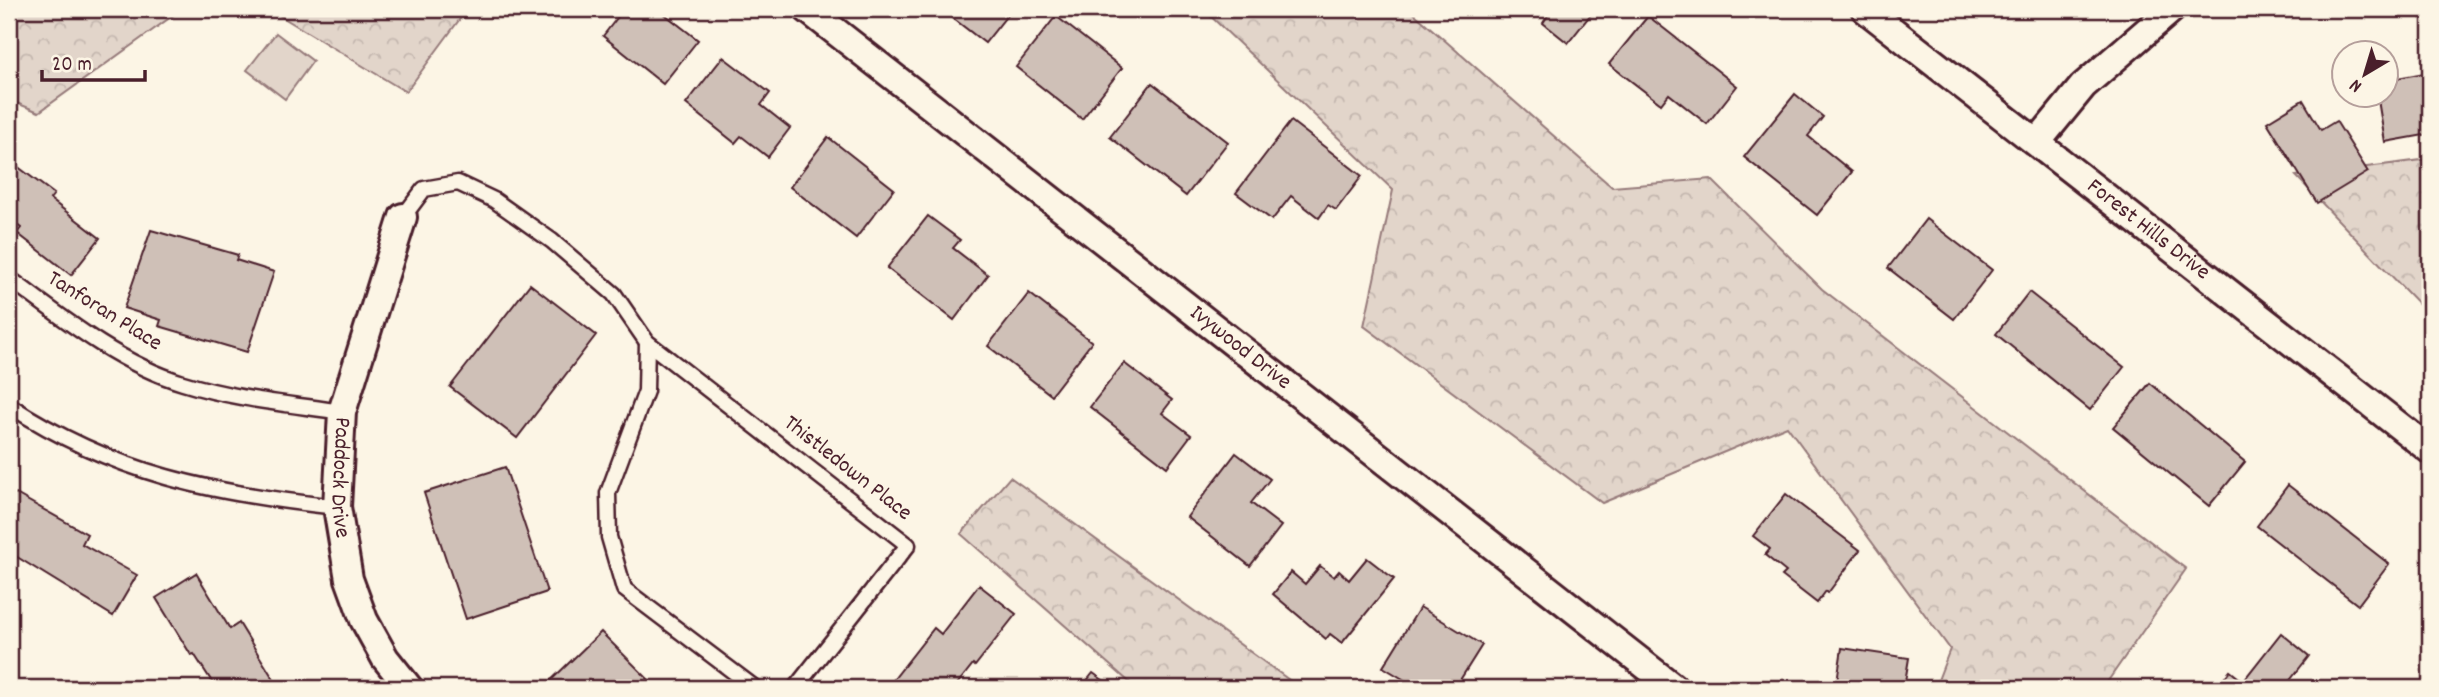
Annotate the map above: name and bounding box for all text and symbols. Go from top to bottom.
scale bar [42,38,145,82]
north arrow [2330,38,2400,108]
text: 20 m [52,51,92,81]
text: N [2345,71,2369,98]
street label: Forest Hills Drive [2079,171,2217,289]
street label: Tanforan Place [40,264,168,360]
street label: Ivywood Drive [1182,298,1298,399]
street label: Thistledown Place [776,408,918,530]
street label: Paddock Drive [321,416,358,541]

